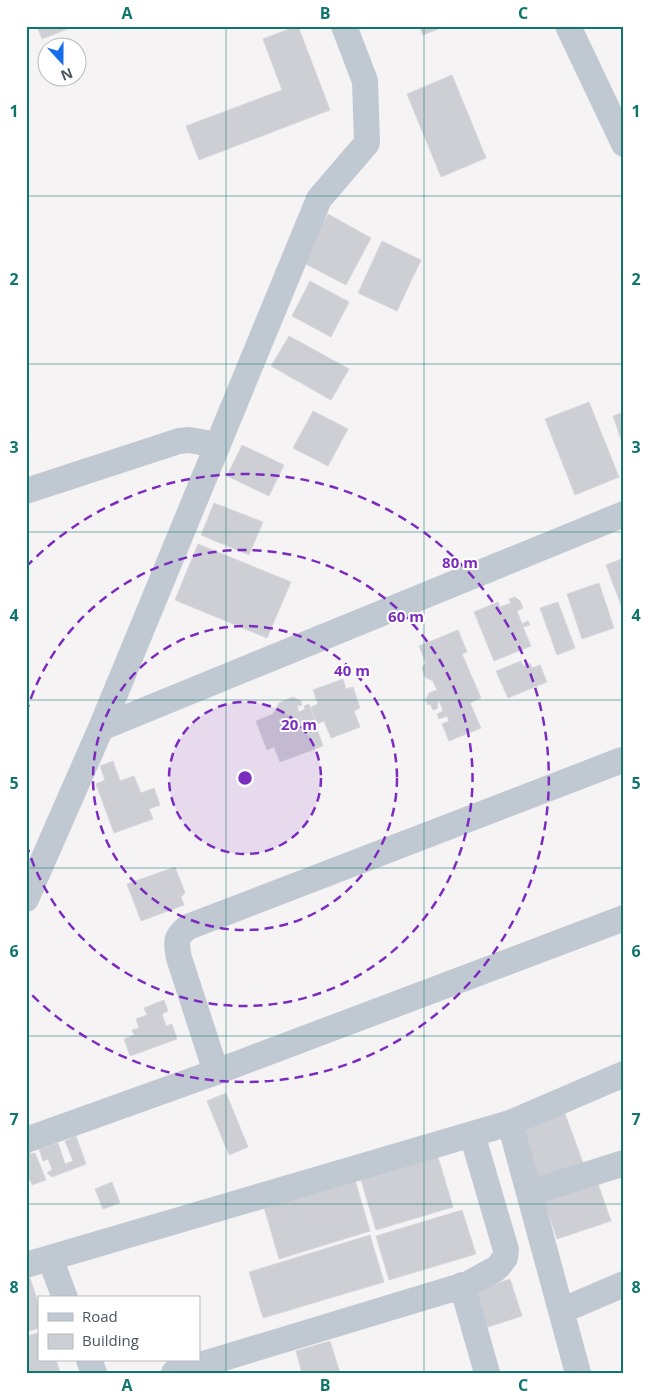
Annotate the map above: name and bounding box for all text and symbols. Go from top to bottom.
text: A [121,2,133,24]
text: B [320,2,330,24]
text: C [518,2,528,24]
north arrow [38,38,88,88]
text: N [58,64,76,86]
text: 1 [9,100,19,122]
text: 1 [631,100,641,122]
text: 2 [9,268,19,290]
text: 2 [631,268,641,290]
text: 3 [9,436,19,458]
text: 3 [631,436,641,458]
text: 80 m [442,552,478,572]
text: 4 [9,604,19,626]
text: 4 [631,604,641,626]
text: 60 m [388,606,424,626]
text: 40 m [334,660,370,680]
text: 20 m [281,714,317,734]
centre of rings [236,769,254,787]
text: 5 [9,772,19,794]
text: 5 [631,772,641,794]
text: 6 [9,940,19,962]
text: 6 [631,940,641,962]
text: 7 [9,1108,19,1130]
text: 7 [631,1108,641,1130]
text: 8 [9,1276,19,1298]
text: 8 [631,1276,641,1298]
legend [38,1296,200,1362]
text: Road [82,1306,118,1326]
text: Building [82,1330,139,1350]
text: A [121,1374,133,1396]
text: B [320,1374,330,1396]
text: C [518,1374,528,1396]

